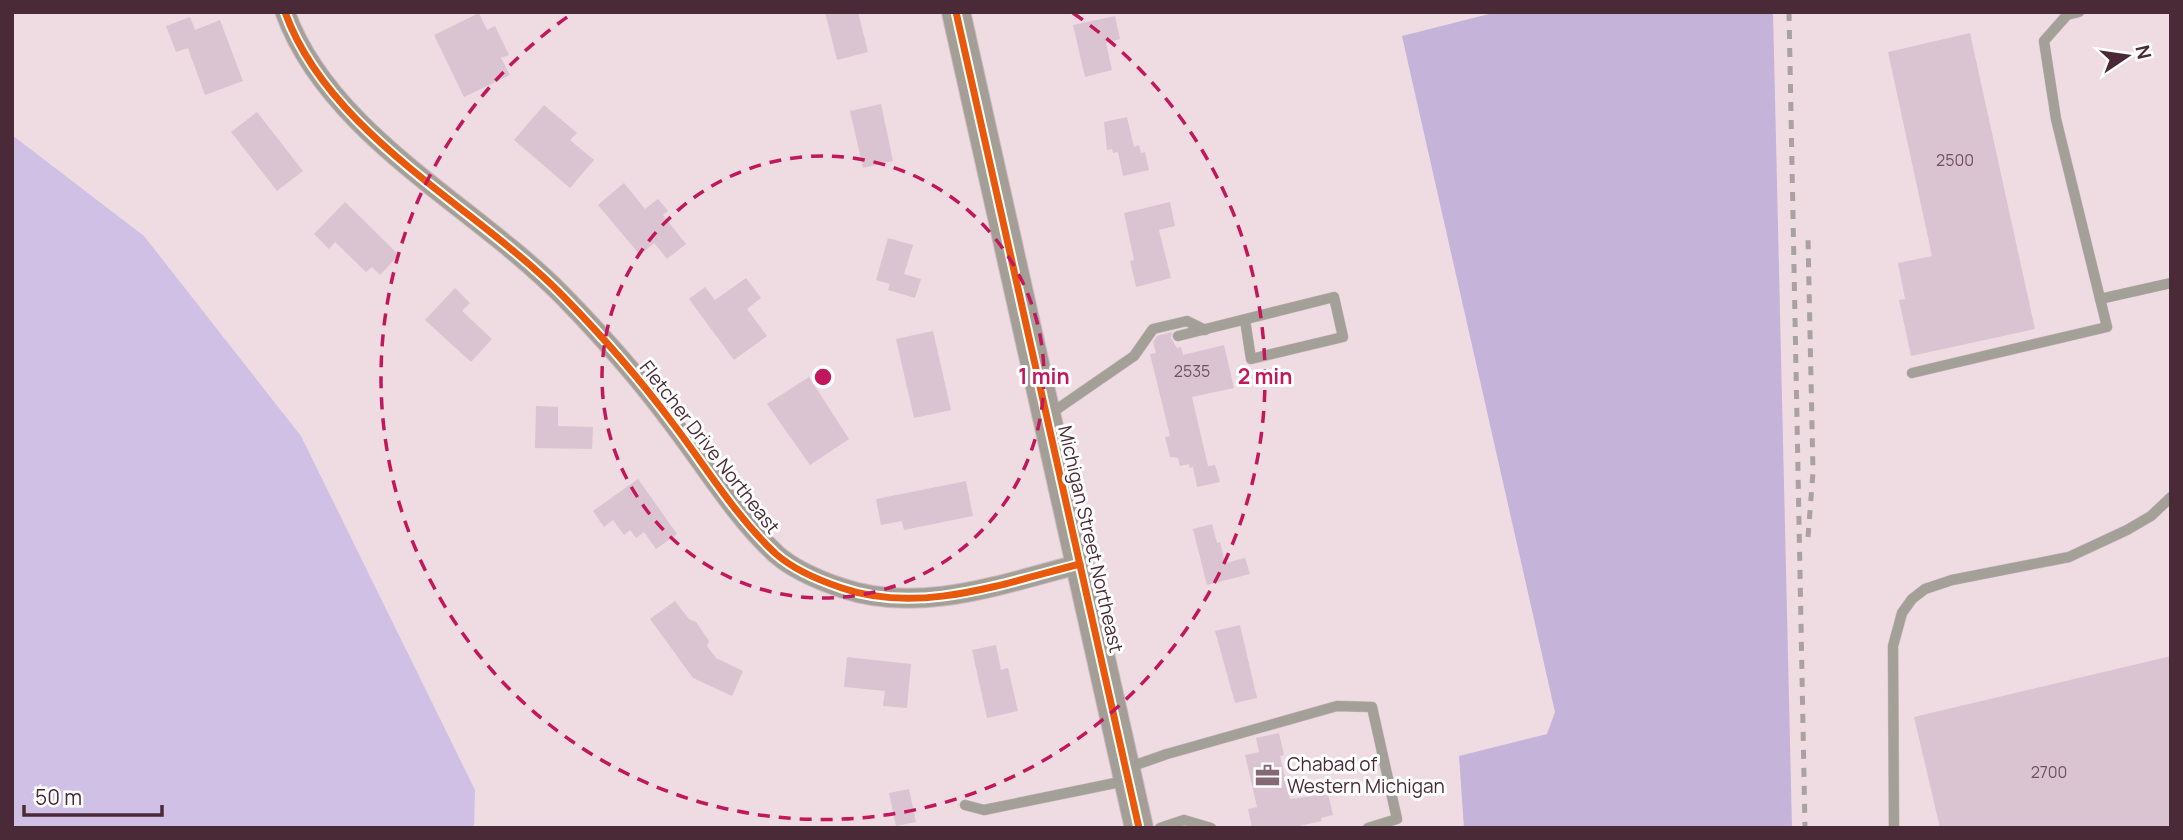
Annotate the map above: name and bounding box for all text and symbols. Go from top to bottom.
north arrow [2092,21,2162,91]
text: N [2129,43,2158,62]
house number: 2500 [1936,149,1974,171]
street label: Fletcher Drive Northeast [634,355,786,539]
house number: 2535 [1174,360,1210,382]
text: 1 min [1018,362,1070,390]
text: 2 min [1238,362,1292,390]
centre of rings [811,365,835,389]
street label: Michigan Street Northeast [1052,423,1130,655]
place label: Chabad of Western Michigan [1287,751,1445,799]
office icon: Chabad of Western Michigan [1253,761,1281,789]
house number: 2700 [2031,761,2067,783]
scale bar [24,774,163,818]
text: 50 m [35,783,82,811]

